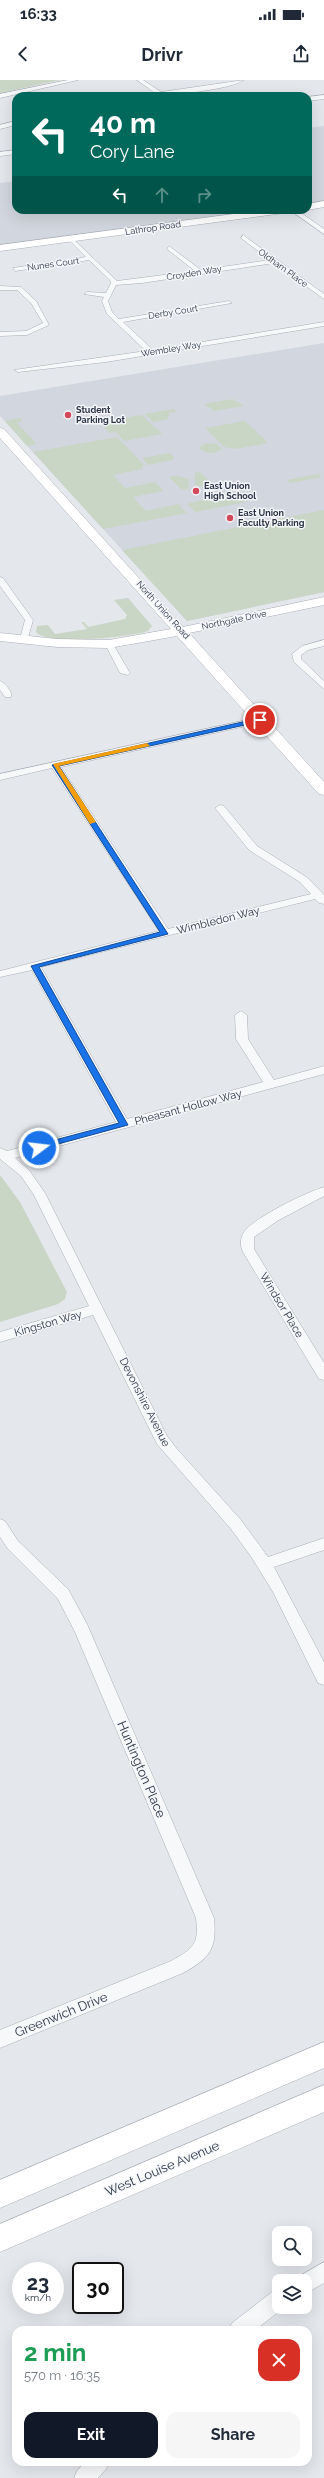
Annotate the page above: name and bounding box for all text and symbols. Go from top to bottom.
text: 16:33 [20,5,57,23]
icon: back [12,43,34,65]
icon: share [290,43,312,65]
text: Drivr [141,44,183,65]
text: 40 m [90,107,156,140]
icon: left [24,108,76,160]
text: Cory Lane [90,141,175,162]
icon: left [109,184,131,206]
icon: ahead [151,184,173,206]
icon: right [193,184,215,206]
street label: Lathrop Road [124,219,182,237]
street label: Oldham Place [256,247,310,290]
street label: Nunes Court [26,255,80,273]
street label: Croyden Way [166,264,222,282]
street label: Derby Court [147,303,199,321]
street label: Wembley Way [140,339,202,359]
place label: Student Parking Lot [76,405,125,425]
marker: Student Parking Lot [63,410,73,420]
place label: East Union High School [204,481,256,501]
marker: East Union High School [191,486,201,496]
place label: East Union Faculty Parking [238,508,305,528]
marker: East Union Faculty Parking [225,513,235,523]
street label: North Union Road [134,579,192,641]
street label: Northgate Drive [201,608,268,632]
pin [243,703,277,737]
icon: arrive [249,709,271,731]
street label: Wimbledon Way [175,904,261,937]
street label: Pheasant Hollow Way [133,1087,243,1128]
position arrow [18,1127,60,1169]
street label: Windsor Place [257,1270,306,1341]
street label: Kingston Way [13,1308,83,1339]
street label: Devonshire Avenue [116,1356,173,1449]
street label: Huntington Place [114,1718,169,1820]
street label: Greenwich Drive [13,1989,110,2040]
street label: West Louise Avenue [103,2137,222,2199]
map controls [272,2226,312,2314]
button: search [272,2226,312,2266]
speed limit sign: 30 [72,2262,124,2314]
text: 23 [27,2271,49,2295]
button: layers [272,2274,312,2314]
text: km/h [25,2292,51,2303]
text: 2 min [24,2338,86,2367]
button: close [258,2339,300,2381]
text: 570 m · 16:35 [24,2368,100,2383]
button: Exit [24,2412,158,2458]
button: Share [166,2412,300,2458]

